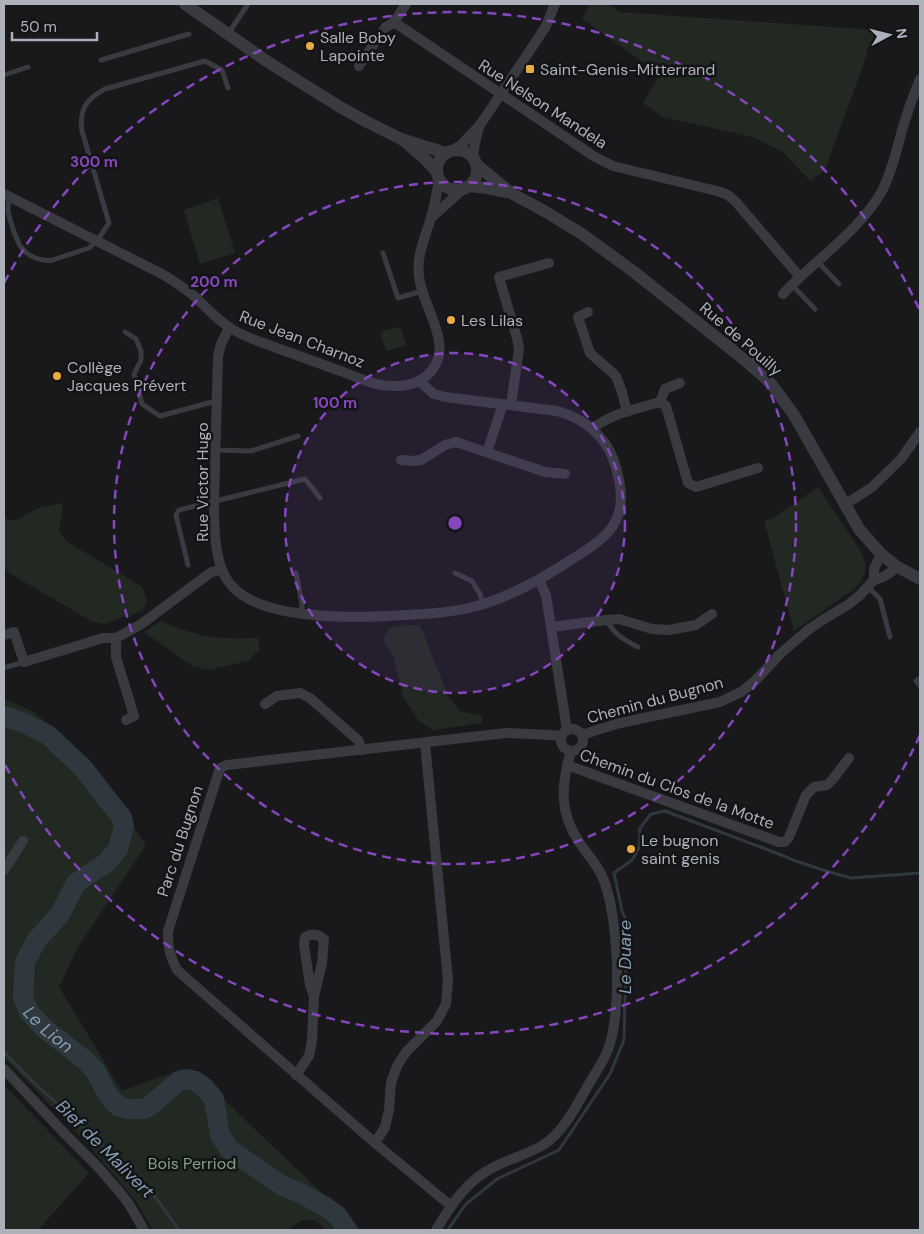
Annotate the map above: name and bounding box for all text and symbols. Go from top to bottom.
scale bar [12,10,98,42]
north arrow [864,10,914,60]
text: 50 m [20,17,57,37]
place label: Salle Boby Lapointe [320,27,396,66]
text: N [892,27,911,40]
marker: Salle Boby Lapointe [304,40,316,52]
street label: Rue Nelson Mandela [475,54,611,154]
place label: Saint-Genis-Mitterrand [540,59,715,80]
marker: Saint-Genis-Mitterrand [524,63,536,75]
text: 300 m [70,152,118,172]
text: 200 m [190,272,238,292]
street label: Rue de Pouilly [695,297,787,381]
street label: Rue Jean Charnoz [236,305,368,373]
place label: Les Lilas [461,310,523,331]
marker: Les Lilas [445,314,457,326]
place label: Collège Jacques Prévert [67,357,186,396]
marker: Collège Jacques Prévert [51,370,63,382]
text: 100 m [313,393,357,413]
street label: Rue Victor Hugo [192,422,213,542]
centre of rings [446,514,464,532]
street label: Chemin du Bugnon [584,672,726,728]
street label: Chemin du Clos de la Motte [577,744,777,834]
street label: Parc du Bugnon [152,783,208,899]
place label: Le bugnon saint genis [641,830,720,869]
marker: Le bugnon saint genis [625,843,637,855]
water label: Le Duare [613,920,637,994]
water label: Le Lion [18,1001,78,1058]
water label: Bief de Malivert [51,1095,160,1204]
park label: Bois Perriod [148,1153,236,1174]

